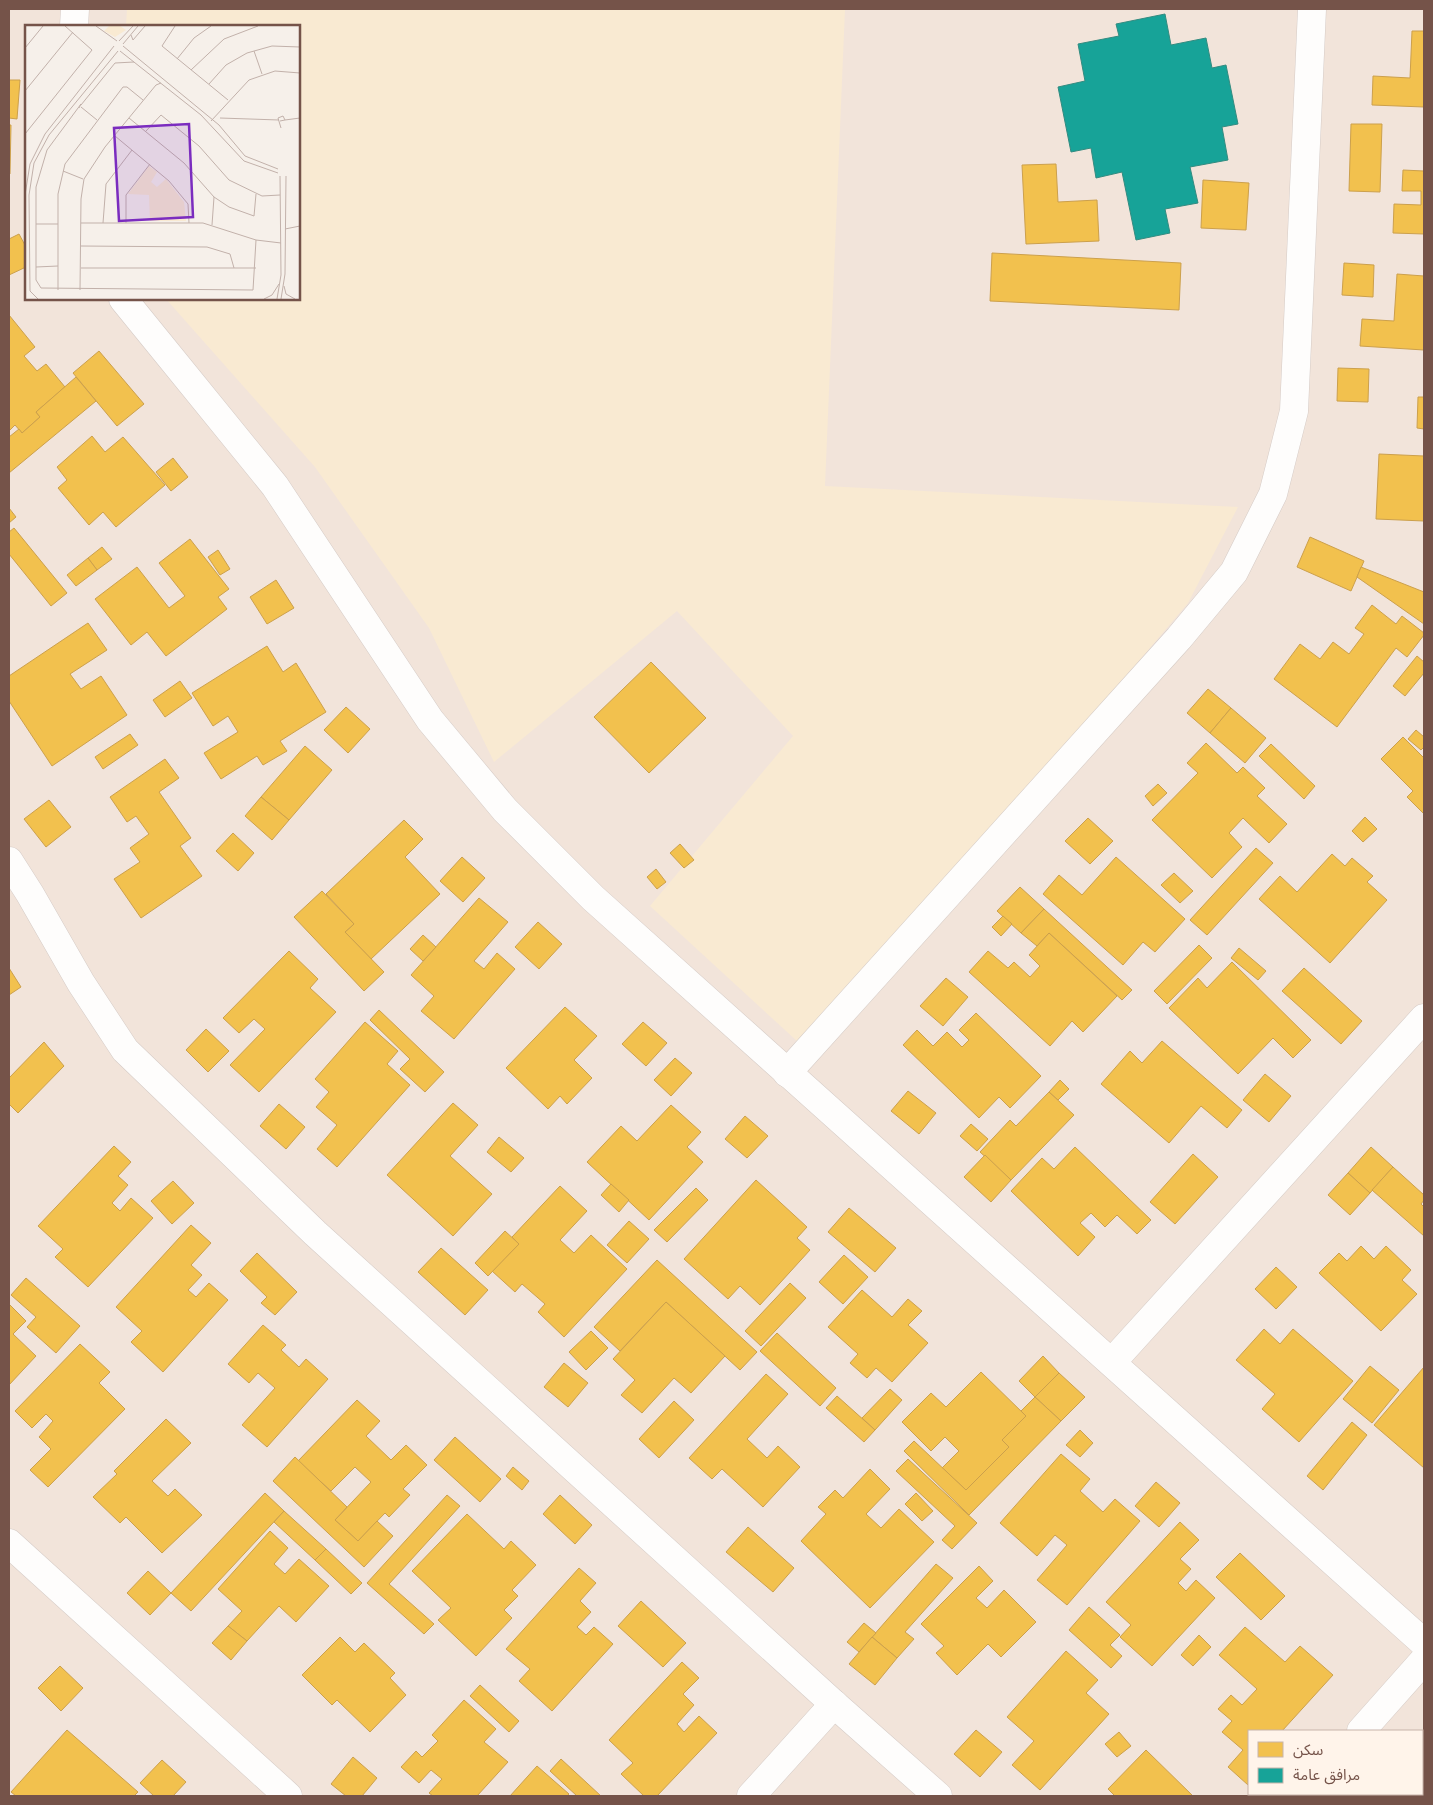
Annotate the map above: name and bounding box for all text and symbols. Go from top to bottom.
inset map [25,25,300,300]
legend [1248,1730,1423,1795]
text: سكن [1293,1740,1324,1759]
text: مرافق عامة [1293,1765,1360,1785]

